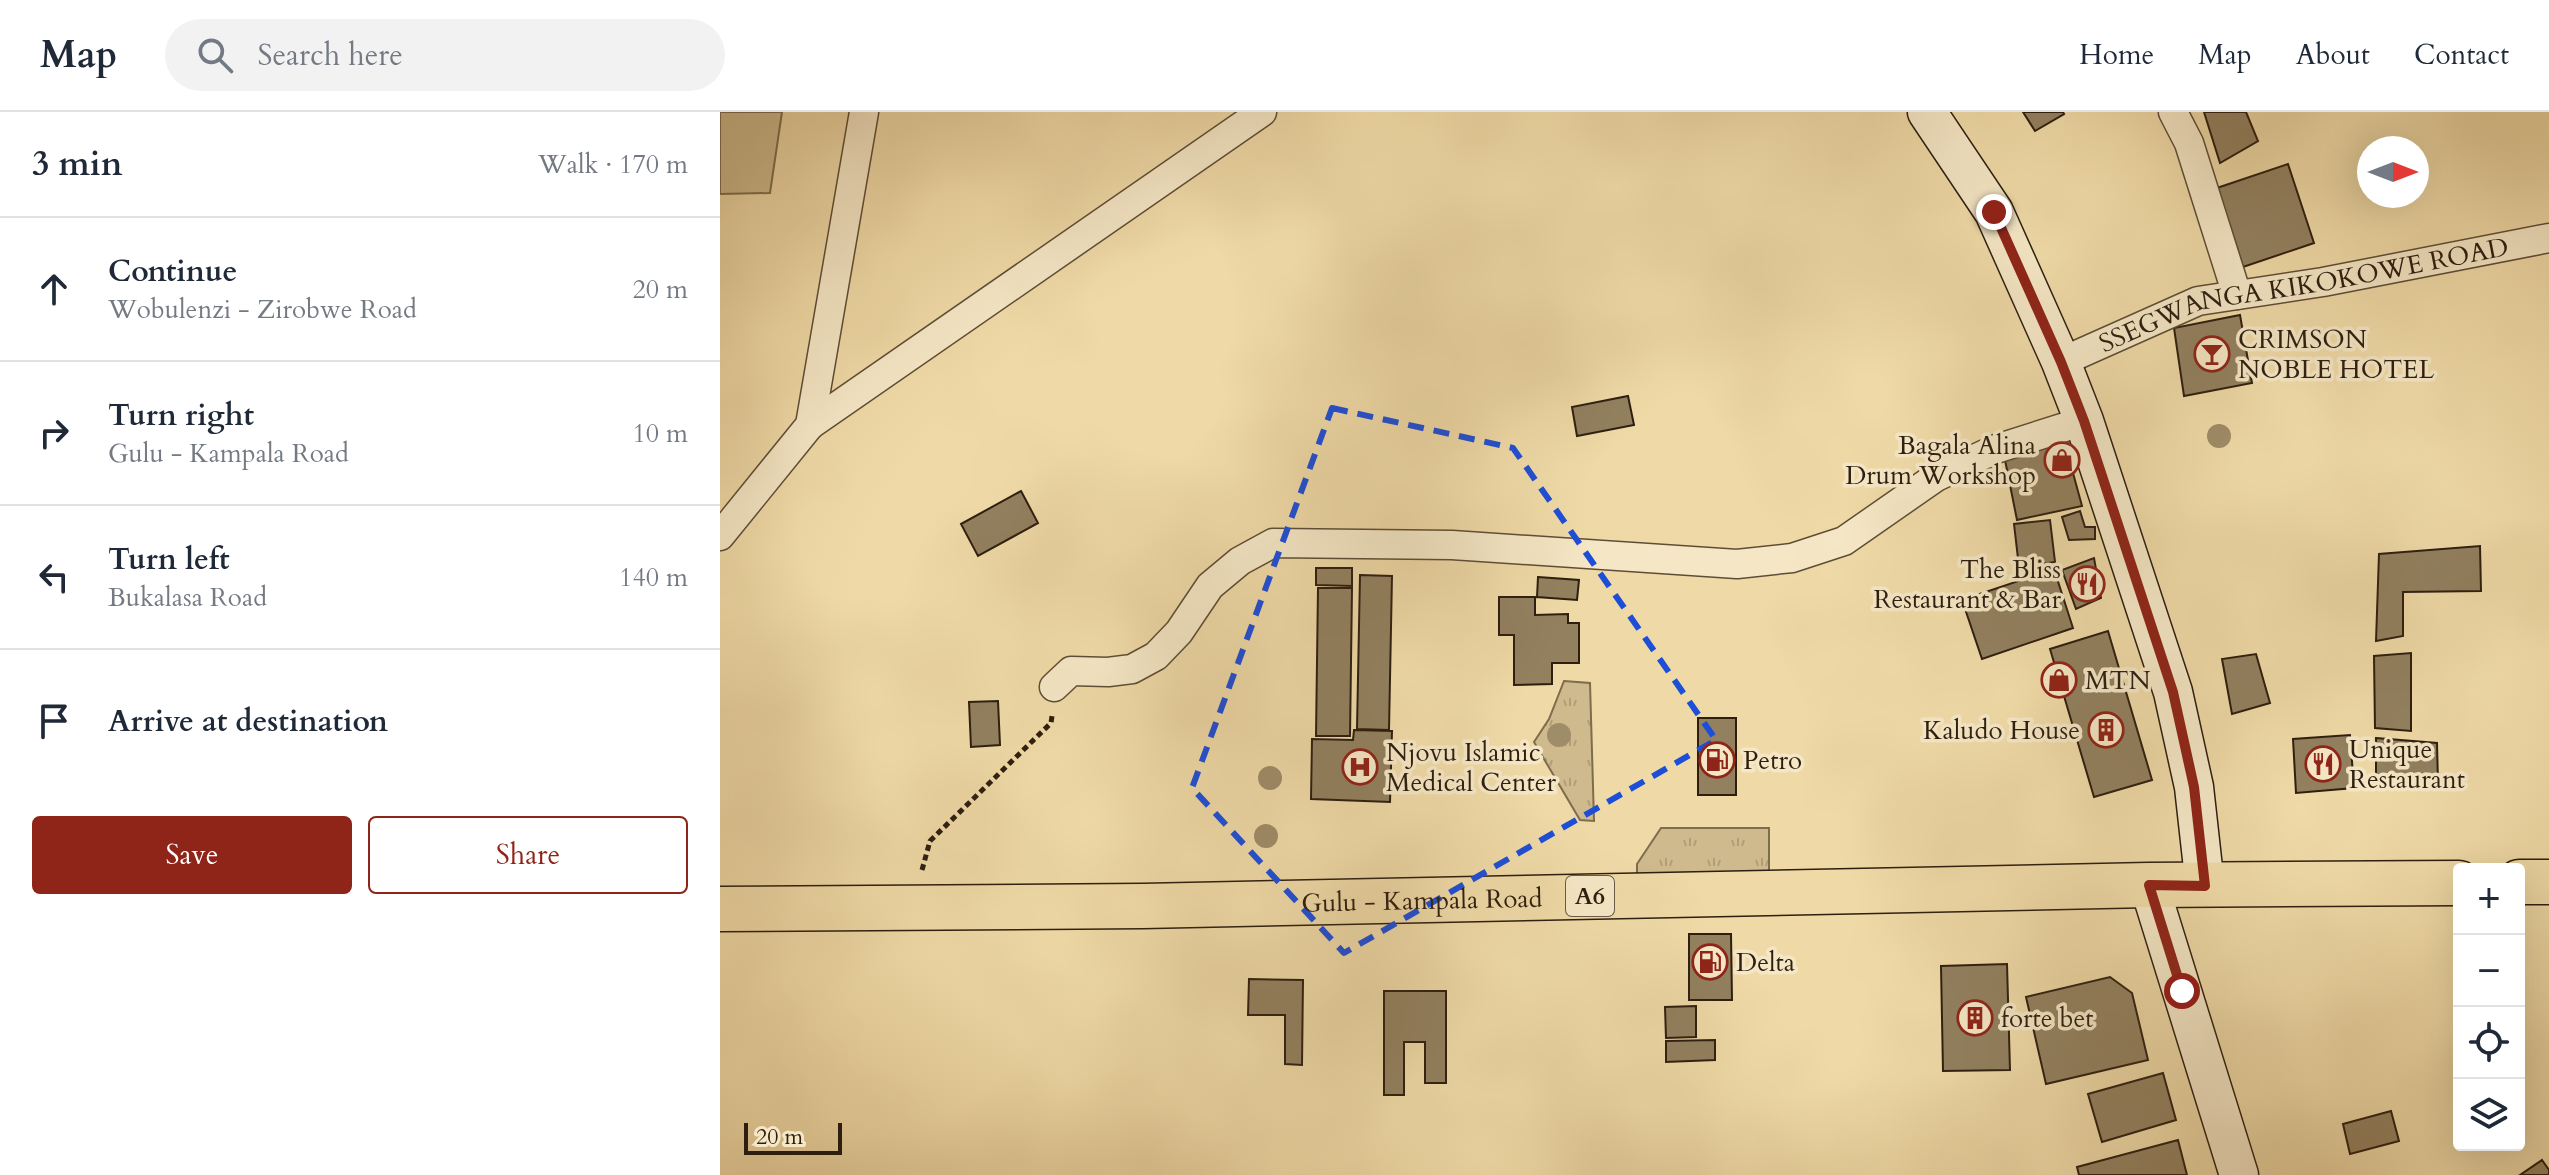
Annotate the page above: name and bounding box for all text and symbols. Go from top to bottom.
search box [165,19,725,91]
text: Map [40,29,117,81]
icon: search [193,33,237,77]
text: Search here [257,35,403,76]
text: Home [2079,36,2154,74]
text: Map [2198,36,2252,74]
text: About [2296,36,2370,74]
text: Contact [2414,36,2509,74]
north arrow [2357,136,2429,208]
text: 3 min [32,141,123,187]
text: Walk · 170 m [538,147,688,182]
route end [1976,194,2012,230]
street label: SSEGWANGA KIKOKOWE ROAD [2093,229,2511,360]
text: Continue [108,251,237,292]
icon: ahead [32,267,76,311]
text: 20 m [632,272,688,307]
text: Wobulenzi - Zirobwe Road [108,292,417,327]
place label: CRIMSON NOBLE HOTEL [2238,322,2434,387]
bar icon: CRIMSON NOBLE HOTEL [2193,335,2231,373]
text: Turn right [108,395,254,436]
icon: right [32,411,76,455]
text: 10 m [632,416,688,451]
place label: Bagala Alina Drum Workshop [1845,428,2036,493]
text: Gulu - Kampala Road [108,436,349,471]
shop icon: Bagala Alina Drum Workshop [2043,441,2081,479]
text: Turn left [108,539,230,580]
place label: The Bliss Restaurant & Bar [1873,552,2062,617]
icon: left [32,555,76,599]
text: 140 m [619,560,688,595]
restaurant icon: The Bliss Restaurant & Bar [2068,565,2106,603]
text: Bukalasa Road [108,580,267,615]
shop icon: MTN [2040,661,2078,699]
place label: MTN [2085,663,2151,698]
icon: arrive [32,699,76,743]
text: Arrive at destination [108,701,388,742]
building icon: Kaludo House [2087,711,2125,749]
place label: Kaludo House [1923,713,2080,748]
place label: Unique Restaurant [2349,732,2465,797]
place label: Njovu Islamic Medical Center [1386,735,1557,800]
fuel station icon: Petro [1698,741,1736,779]
place label: Petro [1743,743,1802,778]
restaurant icon: Unique Restaurant [2304,745,2342,783]
hospital icon: Njovu Islamic Medical Center [1341,748,1379,786]
button: Save [32,816,352,894]
button: Share [368,816,688,894]
map controls [2453,863,2525,1151]
button: + [2453,863,2525,935]
road number: A6 [1566,876,1614,916]
street label: Gulu - Kampala Road [1301,880,1543,920]
button: − [2453,935,2525,1007]
fuel station icon: Delta [1691,943,1729,981]
place label: Delta [1736,945,1795,980]
route start [2164,973,2200,1009]
building icon: forte bet [1956,999,1994,1037]
place label: forte bet [2001,1001,2093,1036]
button: locate [2453,1007,2525,1079]
button: layers [2453,1079,2525,1151]
scale bar [744,1119,842,1155]
text: 20 m [756,1122,803,1152]

